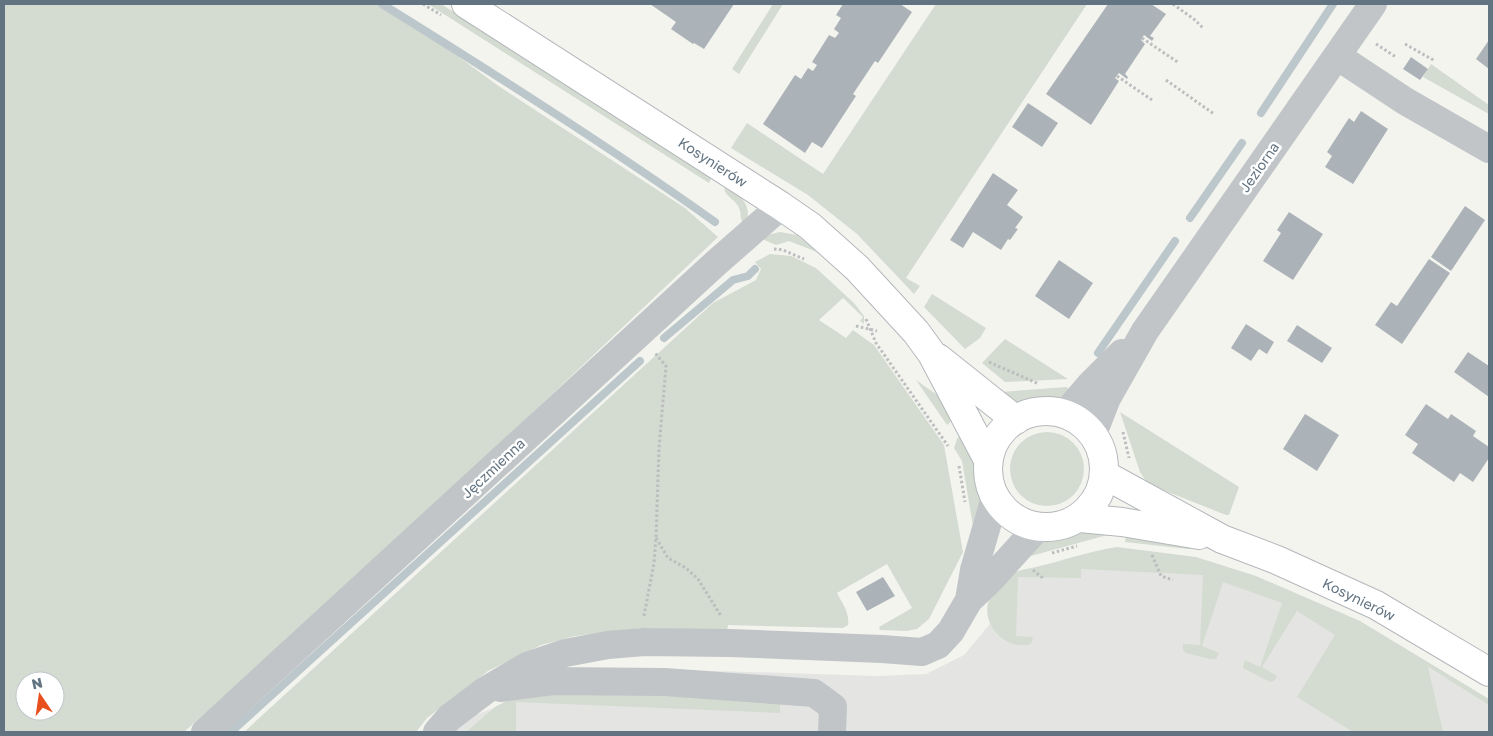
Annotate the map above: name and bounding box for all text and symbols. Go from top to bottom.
street label: Kosynierów [675,134,751,190]
street label: Jeziorna [1236,139,1282,195]
street label: Jęczmienna [458,434,528,502]
street label: Kosynierów [1320,574,1398,624]
north arrow [15,671,65,721]
text: N [30,673,44,692]

